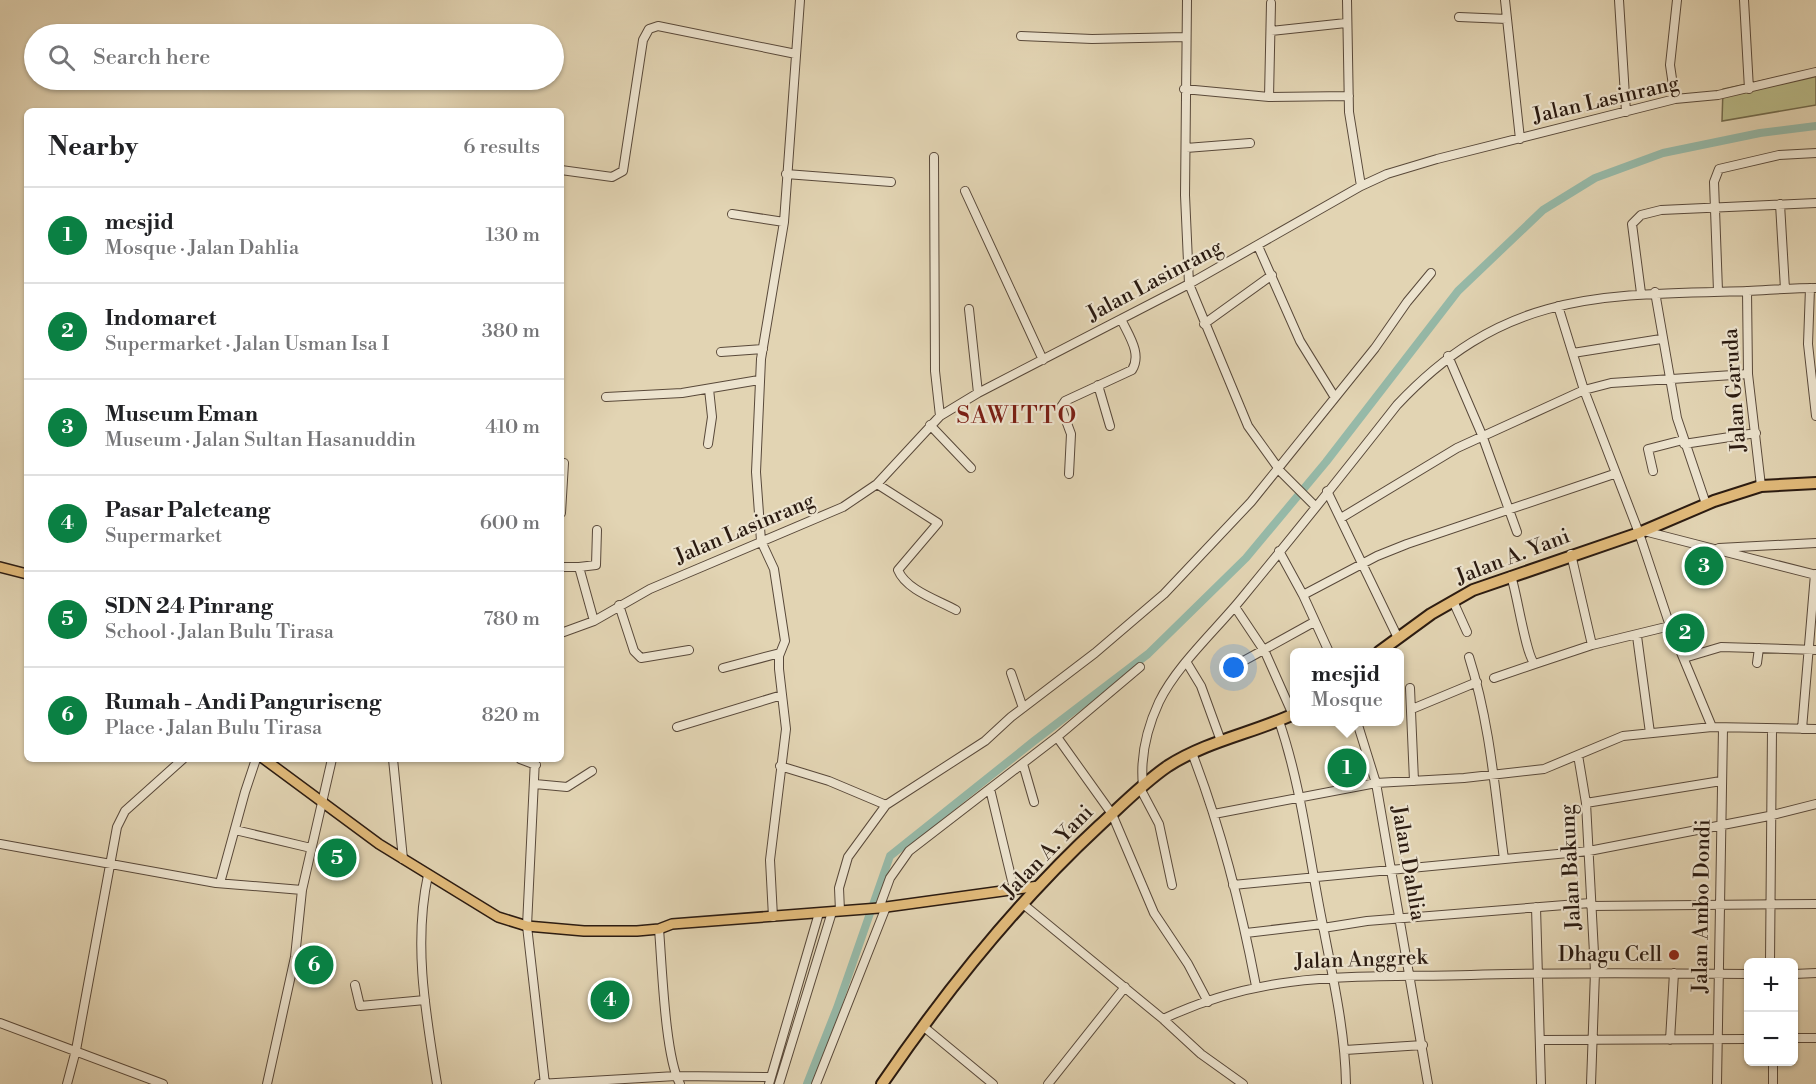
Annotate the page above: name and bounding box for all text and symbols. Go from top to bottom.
search box [24,24,564,90]
icon: search [45,41,78,74]
text: Search here [93,44,210,71]
street label: Jalan Lasinrang [1529,71,1682,130]
text: Nearby [48,131,138,163]
text: 6 results [463,135,540,160]
text: mesjid [105,209,174,236]
text: 1 [63,223,72,248]
text: 130 m [485,223,540,248]
street label: Jalan Lasinrang [1082,234,1227,328]
text: Mosque · Jalan Dahlia [105,236,299,261]
text: Indomaret [105,305,216,332]
text: 2 [61,319,74,344]
text: 380 m [482,319,540,344]
street label: Jalan Garuda [1718,327,1752,454]
text: Supermarket · Jalan Usman Isa I [105,332,389,357]
text: Museum Eman [105,401,258,428]
district label: SAWITTO [956,401,1078,431]
text: 3 [61,415,74,440]
text: 410 m [485,415,540,440]
text: Museum · Jalan Sultan Hasanuddin [105,428,416,453]
street label: Jalan Lasinrang [670,488,819,571]
text: Pasar Paleteang [105,497,270,524]
text: 4 [61,511,74,536]
text: 600 m [480,511,540,536]
street label: Jalan A. Yani [1451,523,1574,591]
text: Supermarket [105,524,222,549]
pin: 3 [1684,544,1724,588]
text: SDN 24 Pinrang [105,593,273,620]
text: 5 [61,607,74,632]
text: 780 m [483,607,540,632]
pin: 2 [1666,610,1704,656]
text: School · Jalan Bulu Tirasa [105,620,334,645]
popup [1290,648,1404,726]
your location [1219,653,1248,682]
text: mesjid [1311,661,1380,688]
text: Mosque [1311,688,1383,713]
text: Rumah - Andi Panguriseng [105,689,381,716]
text: 6 [61,703,74,728]
text: 820 m [481,703,540,728]
text: Place · Jalan Bulu Tirasa [105,716,322,741]
pin: 1 [1328,746,1366,790]
street label: Jalan A. Yani [996,800,1099,905]
street label: Jalan Dahlia [1385,802,1431,923]
street label: Jalan Bakung [1555,804,1587,931]
street label: Jalan Ambo Dondi [1687,819,1717,994]
pin: 5 [318,836,356,880]
pin: 6 [294,942,334,988]
place label: Dhagu Cell [1558,942,1662,968]
street label: Jalan Anggrek [1293,945,1429,975]
marker: Dhagu Cell [1667,948,1681,962]
map controls [1744,958,1798,1066]
button: + [1744,958,1798,1012]
pin: 4 [590,978,630,1022]
button: − [1744,1012,1798,1066]

